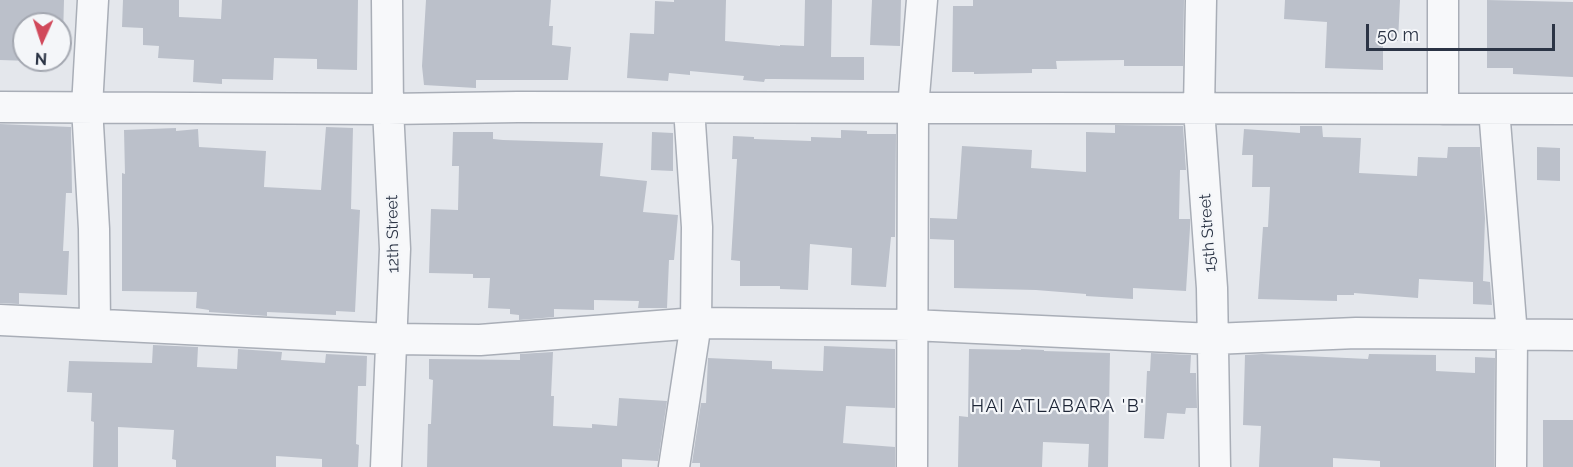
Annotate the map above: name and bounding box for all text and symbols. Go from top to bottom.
north arrow [12,12,72,72]
scale bar [1369,12,1558,50]
text: 50 m [1377,24,1419,45]
text: N [35,49,48,68]
street label: 15th Street [1196,193,1220,273]
street label: 12th Street [383,195,403,273]
district label: HAI ATLABARA 'B' [971,396,1145,418]

